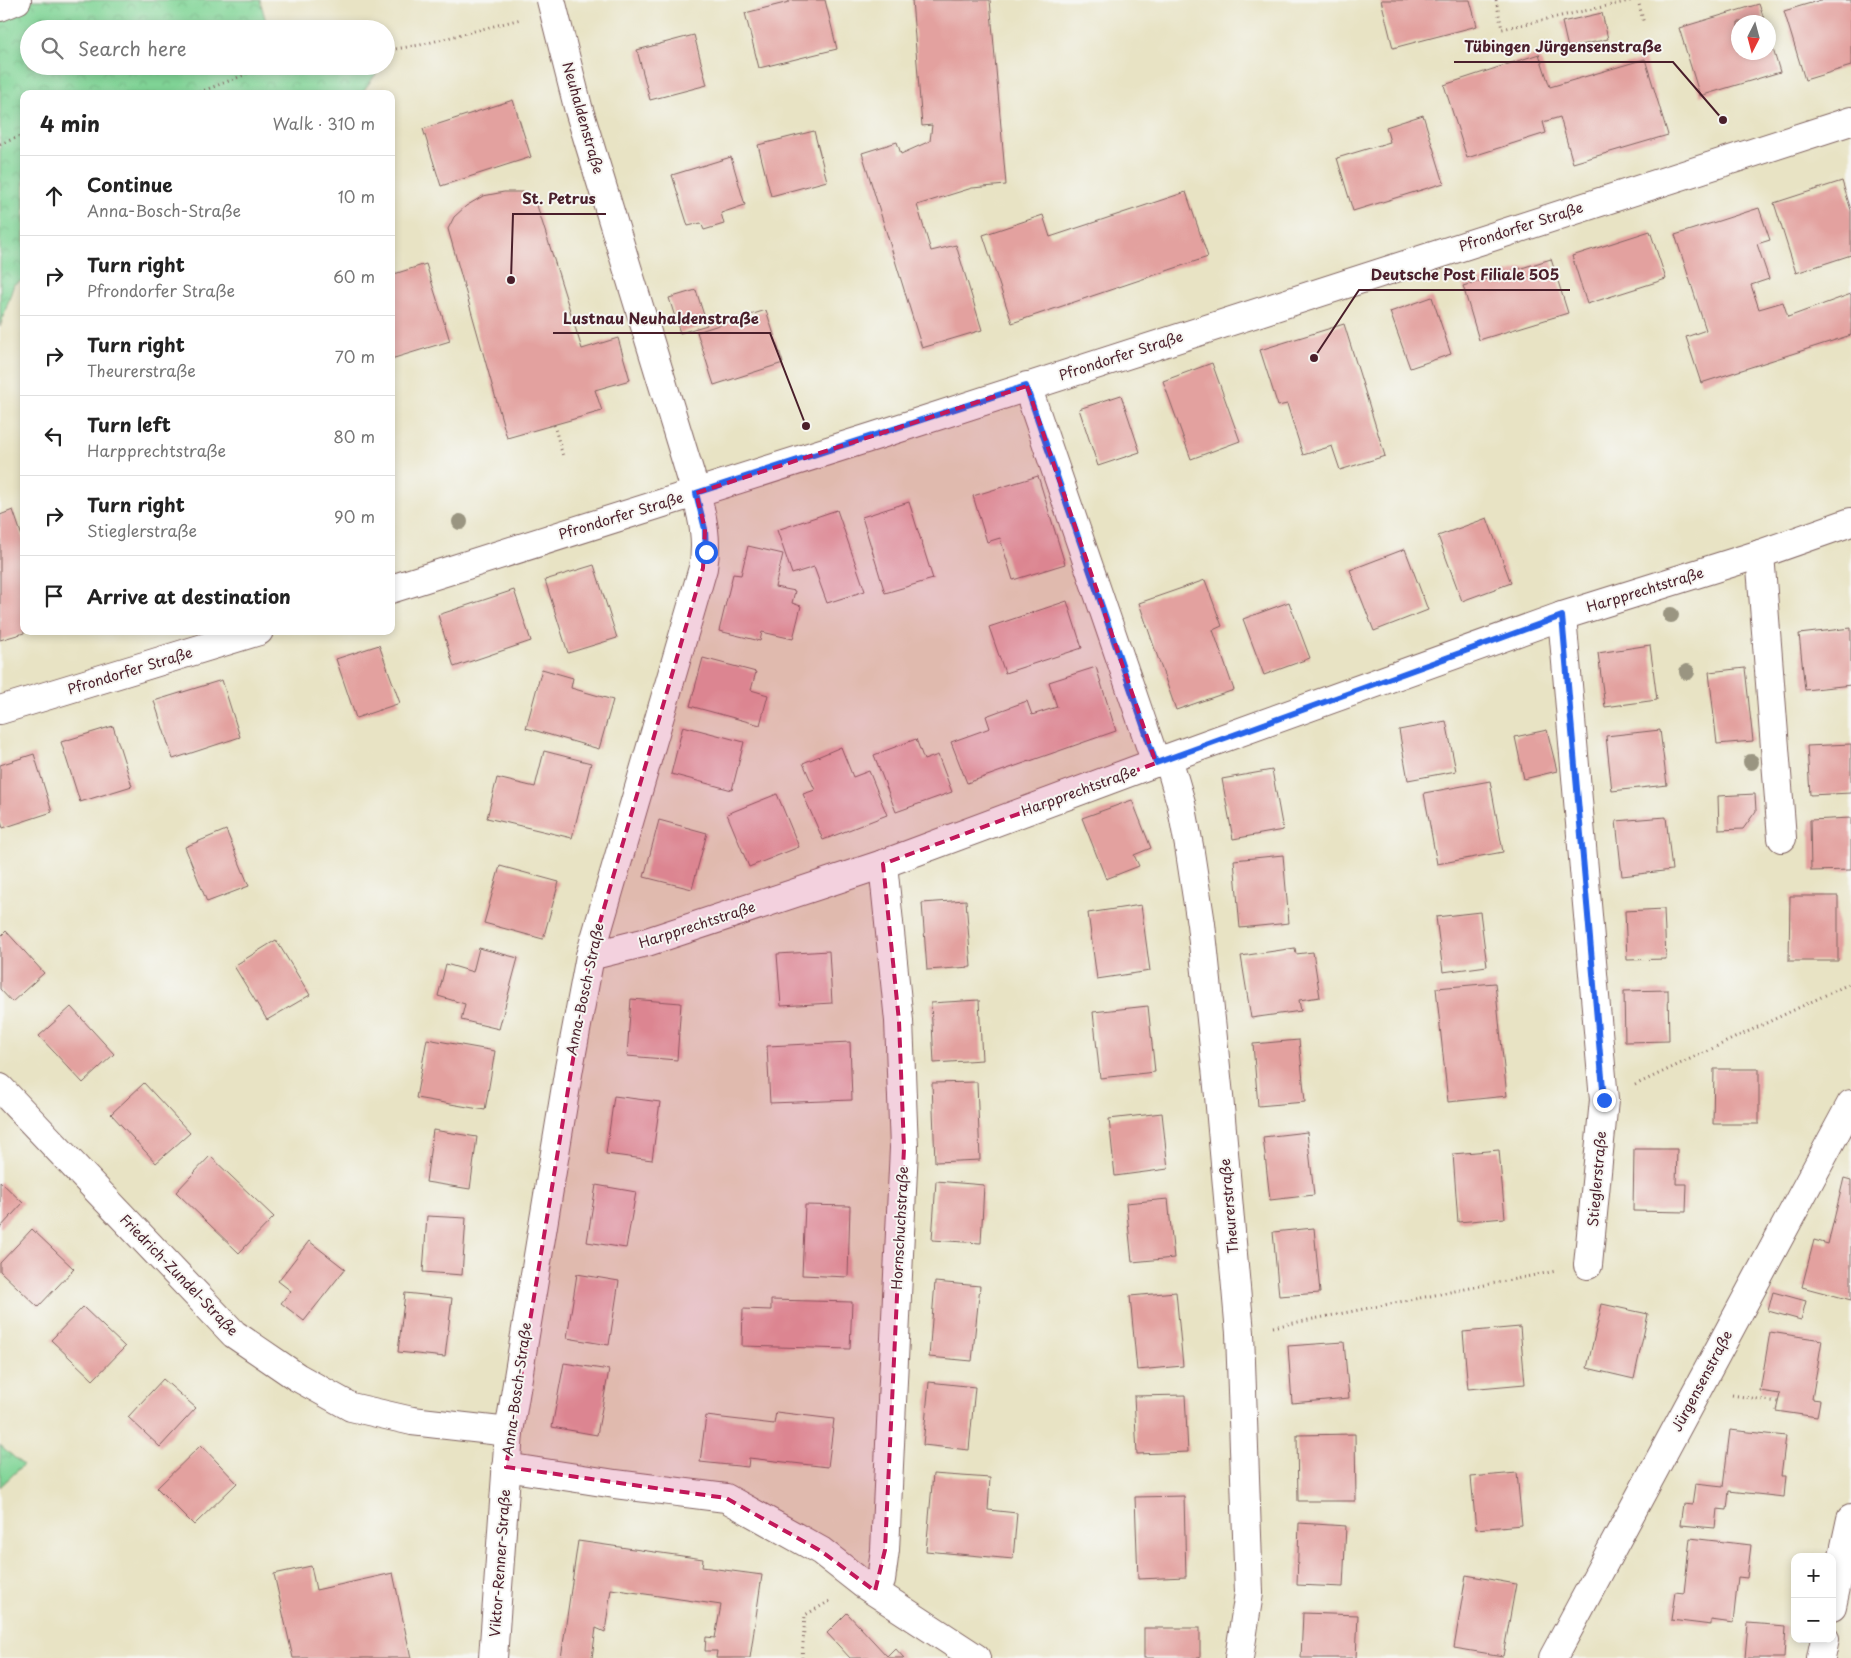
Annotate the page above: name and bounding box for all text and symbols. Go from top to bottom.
north arrow [1731,15,1776,60]
search box [20,20,395,75]
callout: Tübingen Jürgensenstraße [1454,32,1673,62]
icon: search [38,34,66,62]
text: Search here [78,34,187,62]
text: Tübingen Jürgensenstraße [1464,34,1662,57]
street label: Neuhaldenstraße [557,59,610,176]
text: 4 min [40,107,100,139]
text: Walk · 310 m [273,111,375,135]
text: Continue [87,170,173,198]
icon: ahead [40,182,68,210]
text: 10 m [338,184,375,208]
callout: St. Petrus [513,184,606,214]
text: St. Petrus [522,186,596,209]
street label: Pfrondorfer Straße [1456,197,1586,257]
text: Anna-Bosch-Straße [87,198,241,222]
text: Turn right [87,250,185,278]
callout: Deutsche Post Filiale 505 [1359,260,1570,290]
icon: right [40,262,68,290]
text: Deutsche Post Filiale 505 [1371,262,1559,285]
text: 60 m [333,264,375,288]
text: Pfrondorfer Straße [87,278,235,302]
callout: Lustnau Neuhaldenstraße [553,303,770,333]
text: Lustnau Neuhaldenstraße [563,306,759,329]
street label: Pfrondorfer Straße [1056,326,1186,386]
text: Turn right [87,330,185,358]
icon: right [40,342,68,370]
text: 70 m [335,344,375,368]
text: Theurerstraße [87,358,196,382]
text: Turn left [87,410,171,438]
icon: left [40,422,68,450]
text: 80 m [333,424,375,448]
text: Harpprechtstraße [87,438,226,462]
street label: Pfrondorfer Straße [556,487,686,544]
text: Turn right [87,490,185,518]
icon: right [40,502,68,530]
text: 90 m [334,504,375,528]
text: Stieglerstraße [87,518,197,542]
route start [695,541,718,564]
street label: Harpprechtstraße [1584,562,1706,617]
icon: arrive [40,582,68,610]
text: Arrive at destination [87,582,291,610]
street label: Pfrondorfer Straße [65,642,195,699]
street label: Harpprechtstraße [1018,760,1140,821]
street label: Harpprechtstraße [636,896,758,953]
street label: Anna-Bosch-Straße [560,921,609,1057]
route end [1593,1089,1616,1112]
street label: Stieglerstraße [1582,1130,1611,1228]
street label: Theurerstraße [1214,1158,1243,1254]
street label: Hornschuchstraße [886,1166,913,1290]
street label: Friedrich-Zundel-Straße [115,1209,243,1340]
street label: Anna-Bosch-Straße [497,1321,536,1457]
street label: Jürgensenstraße [1666,1326,1737,1435]
street label: Viktor-Renner-Straße [484,1488,515,1637]
map controls [1791,1553,1836,1643]
button: + [1791,1553,1836,1598]
button: − [1791,1598,1836,1643]

